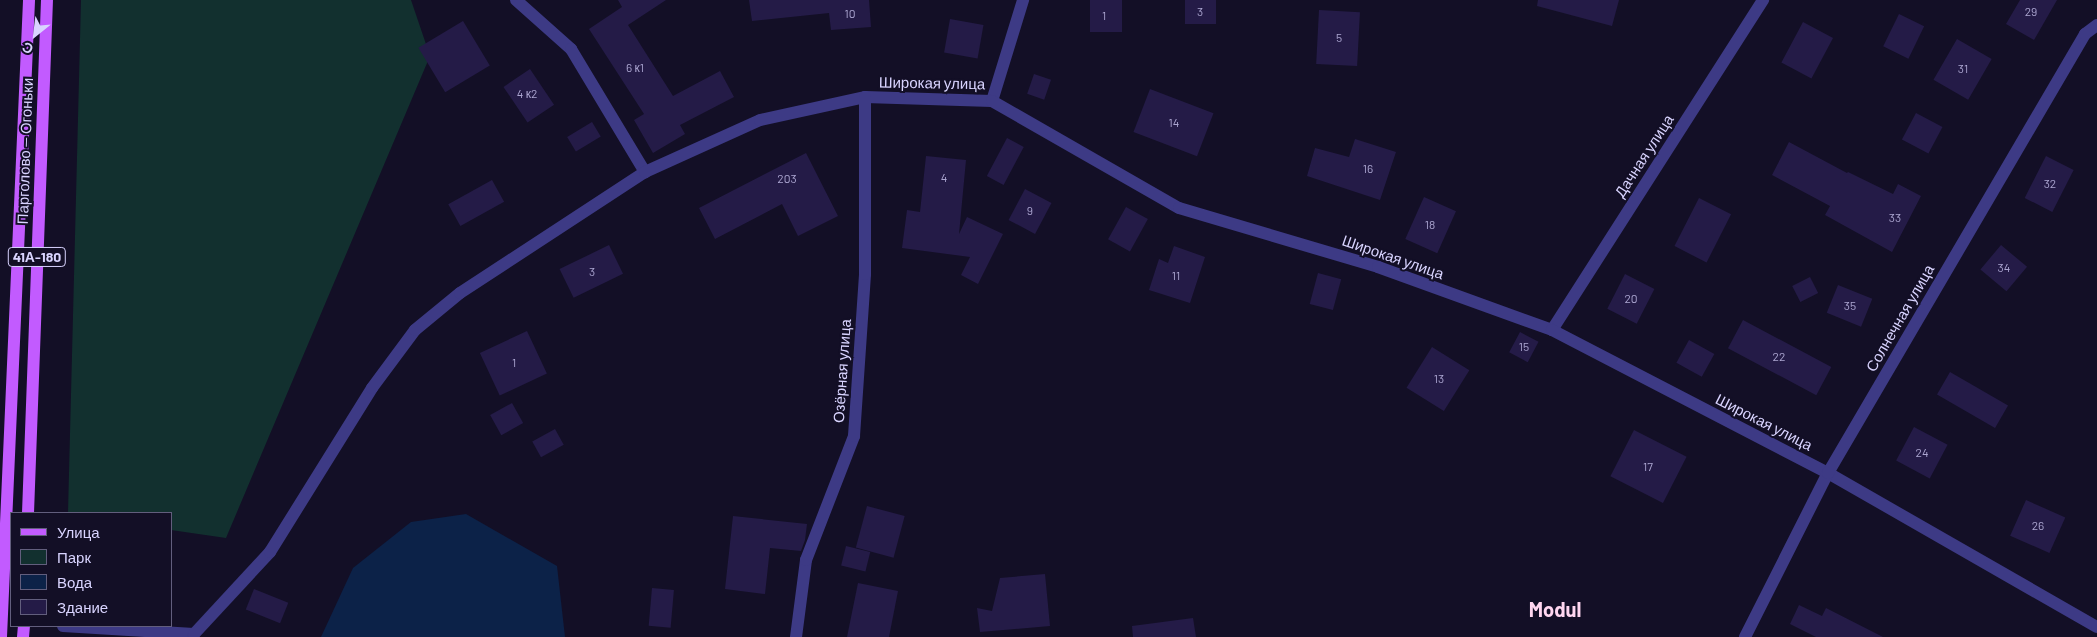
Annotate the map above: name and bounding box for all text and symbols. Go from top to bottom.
house number: 3 [1197,5,1203,19]
house number: 29 [2025,5,2037,19]
house number: 10 [845,7,855,21]
house number: 1 [1102,9,1106,23]
north arrow [10,10,60,60]
house number: 5 [1336,31,1342,45]
text: С [19,39,36,58]
house number: 6 к1 [626,61,644,75]
house number: 31 [1958,62,1968,76]
street label: Широкая улица [879,73,985,93]
street label: Парголово — Огоньки [13,77,37,225]
house number: 4 к2 [517,87,537,101]
street label: Дачная улица [1611,111,1677,201]
house number: 14 [1169,116,1179,130]
house number: 16 [1363,162,1373,176]
house number: 4 [941,171,947,185]
house number: 203 [777,172,797,186]
house number: 32 [2044,177,2056,191]
house number: 9 [1027,204,1033,218]
house number: 33 [1889,211,1901,225]
house number: 18 [1425,218,1435,232]
street label: Широкая улица [1340,231,1446,283]
road number: 41А-180 [7,246,67,268]
street label: Солнечная улица [1862,261,1938,375]
house number: 34 [1998,261,2010,275]
house number: 3 [589,265,595,279]
house number: 11 [1172,269,1180,283]
house number: 20 [1624,292,1638,306]
house number: 35 [1844,299,1856,313]
street label: Озёрная улица [829,318,855,424]
house number: 15 [1519,340,1529,354]
house number: 22 [1773,350,1785,364]
house number: 1 [512,356,516,370]
house number: 13 [1434,372,1444,386]
street label: Широкая улица [1713,390,1815,454]
house number: 24 [1915,446,1929,460]
house number: 17 [1643,460,1653,474]
legend [10,512,172,627]
house number: 26 [2032,519,2044,533]
text: Улица [57,523,100,541]
text: Парк [57,548,91,566]
text: Вода [57,573,92,591]
district label: Modul [1529,597,1581,621]
text: Здание [57,598,108,616]

